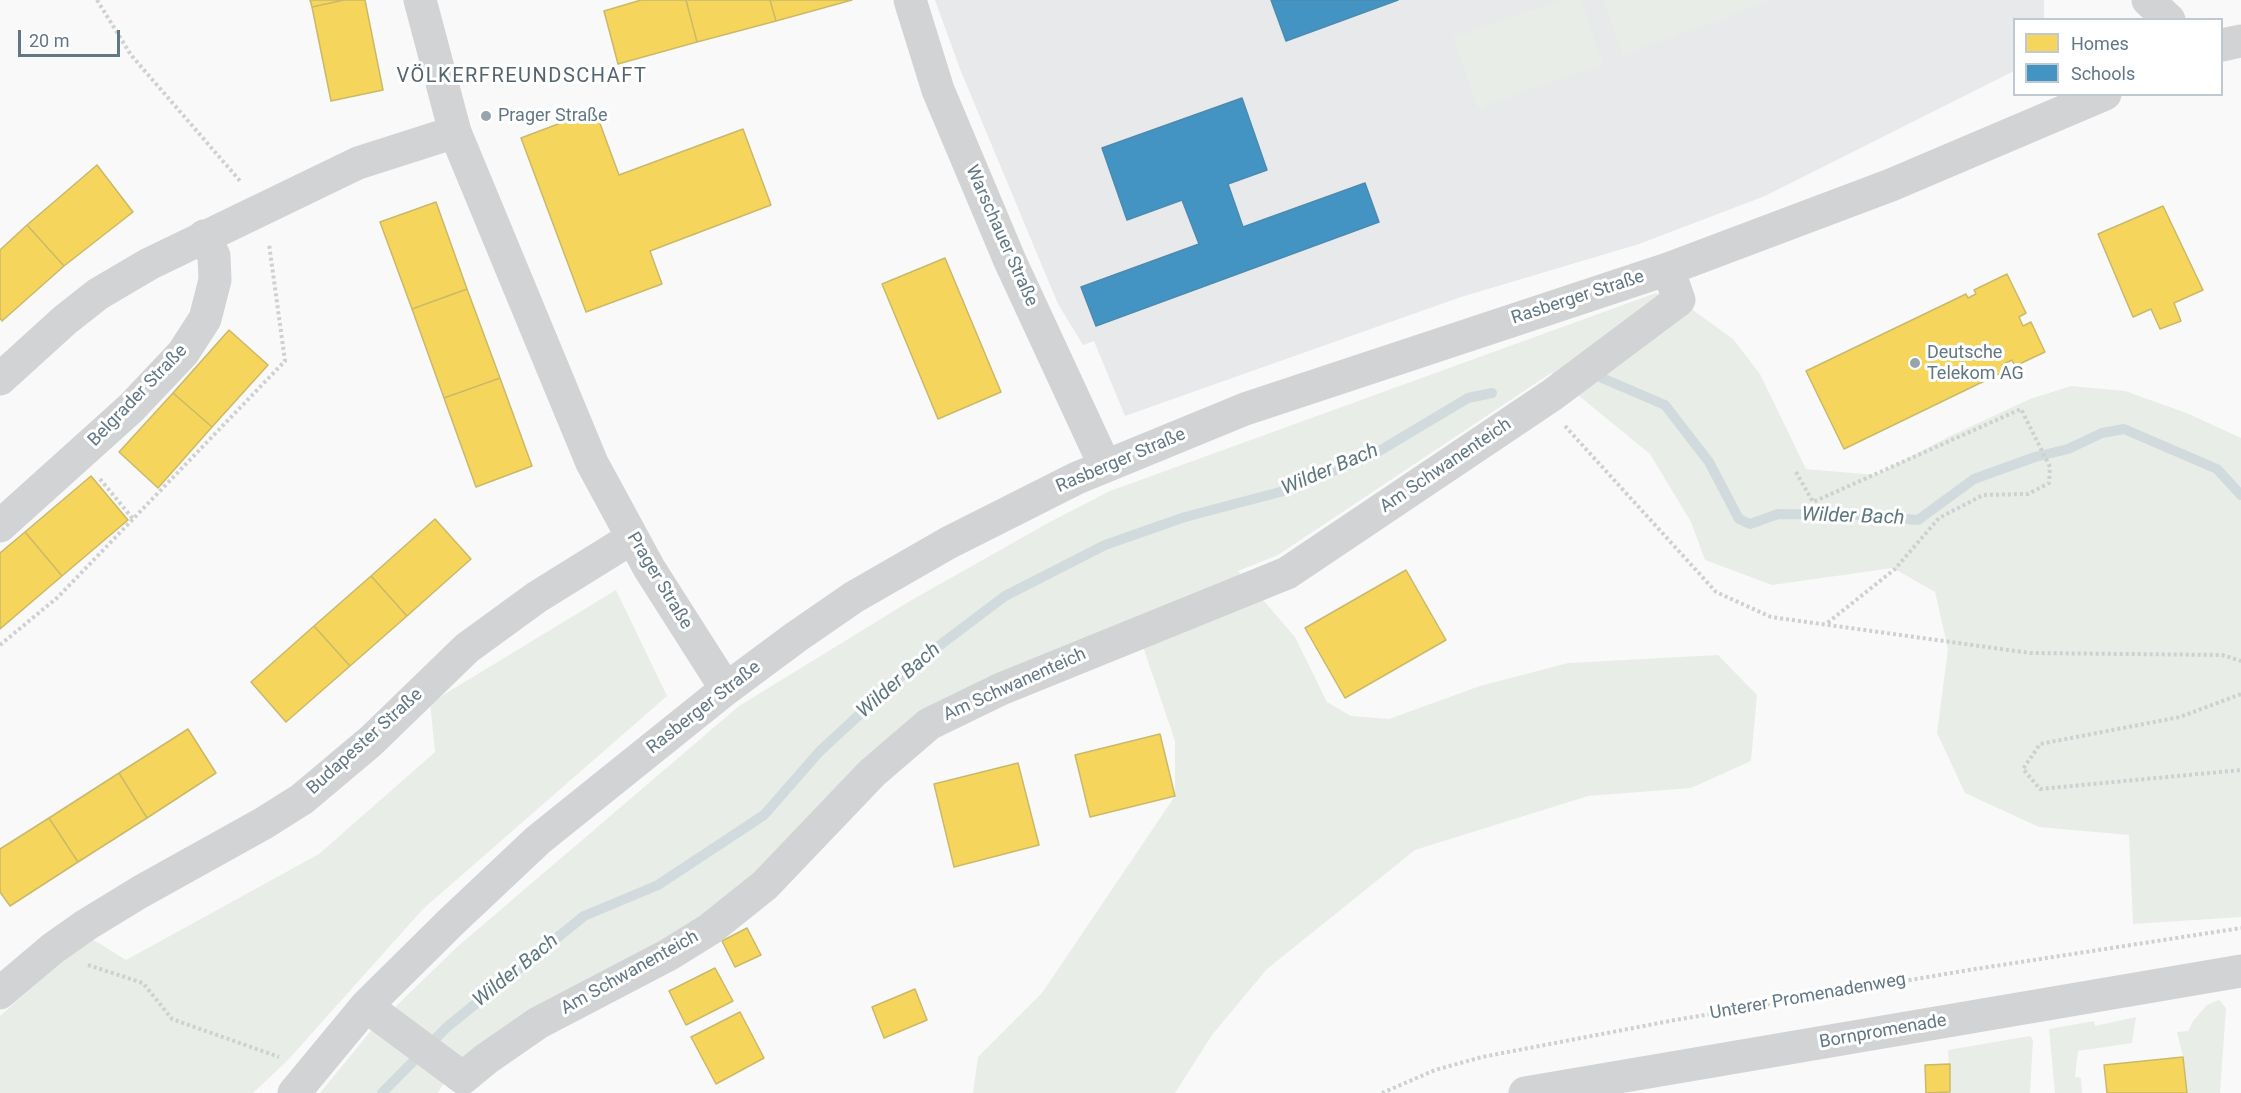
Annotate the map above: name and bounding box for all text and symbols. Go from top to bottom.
scale bar [21,18,123,56]
legend [2013,18,2223,96]
text: 20 m [29,30,69,51]
text: Homes [2071,33,2129,54]
text: Schools [2071,63,2135,84]
district label: VÖLKERFREUNDSCHAFT [396,65,648,89]
place label: Prager Straße [498,105,607,127]
marker: Prager Straße [479,109,493,123]
street label: Warschauer Straße [960,162,1042,310]
street label: Rasberger Straße [1509,266,1647,330]
street label: Belgrader Straße [84,341,192,451]
place label: Deutsche Telekom AG [1927,342,2024,385]
marker: Deutsche Telekom AG [1908,356,1922,370]
street label: Am Schwanenteich [1376,414,1516,518]
street label: Rasberger Straße [1053,424,1189,498]
water label: Wilder Bach [1278,439,1382,501]
water label: Wilder Bach [1801,503,1905,531]
street label: Prager Straße [622,529,696,633]
water label: Wilder Bach [852,638,946,724]
street label: Am Schwanenteich [940,644,1090,726]
street label: Rasberger Straße [643,657,765,759]
street label: Budapester Straße [303,684,427,800]
street label: Am Schwanenteich [557,926,703,1020]
water label: Wilder Bach [468,929,564,1013]
street label: Unterer Promenadenweg [1708,969,1908,1025]
street label: Bornpromenade [1818,1010,1948,1054]

